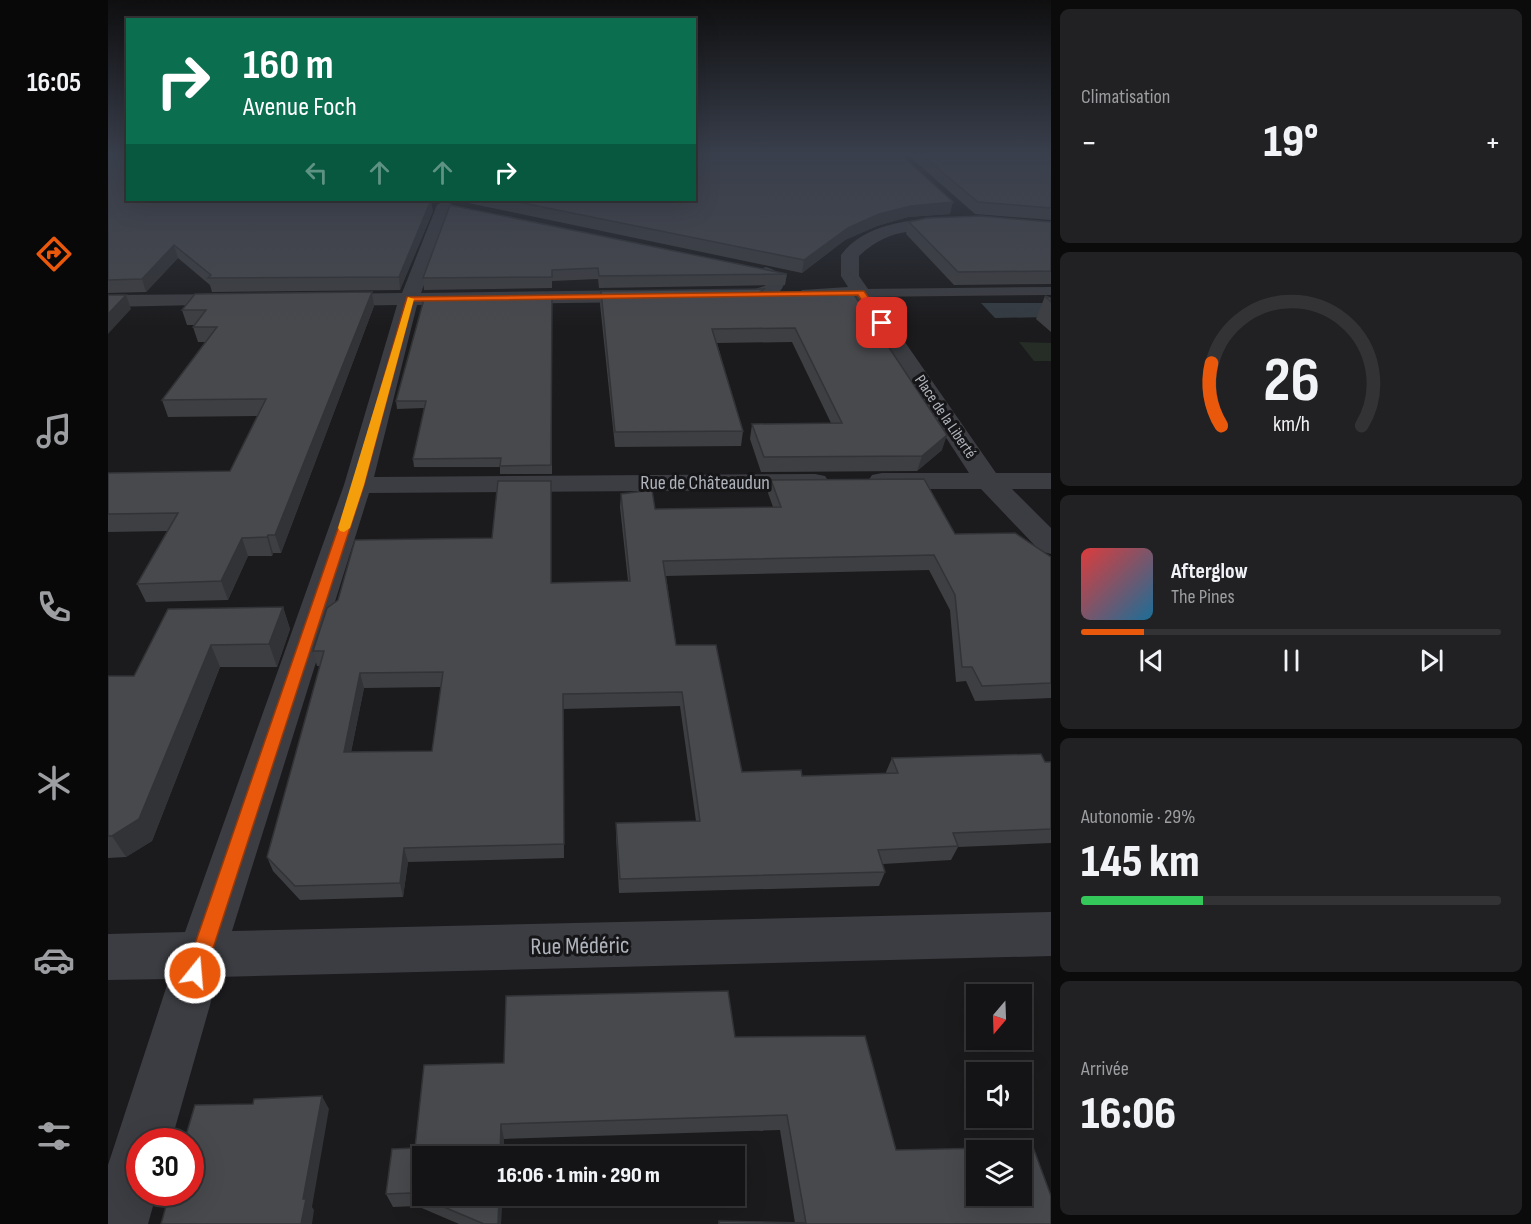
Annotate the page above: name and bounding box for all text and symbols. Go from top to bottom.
text: 160 m [243,40,334,91]
icon: right [144,42,222,120]
text: 16:05 [27,67,81,99]
text: Climatisation [1081,85,1170,109]
text: Avenue Foch [243,91,357,123]
text: 19° [1264,115,1318,170]
text: − [1081,123,1097,163]
text: + [1485,123,1501,163]
icon: left [300,156,333,189]
icon: ahead [363,156,396,189]
icon: ahead [426,156,459,189]
icon: right [489,156,522,189]
icon: directions [33,233,75,275]
pin [856,297,907,348]
icon: arrive [865,306,898,339]
text: 26 [1263,344,1319,419]
street label: Place de la Liberté [910,372,980,462]
icon: music [33,410,75,452]
text: km/h [1272,412,1310,437]
street label: Rue de Châteaudun [640,471,770,495]
text: Afterglow [1171,558,1248,585]
text: The Pines [1171,585,1235,609]
icon: phone [33,586,75,628]
icon: previous [1135,644,1168,677]
icon: pause [1275,644,1308,677]
icon: next [1415,644,1448,677]
icon: climate [33,762,75,804]
text: Autonomie · 29% [1081,805,1196,829]
text: 145 km [1081,835,1199,890]
street label: Rue Médéric [530,931,630,961]
icon: car [33,939,75,981]
position arrow [163,941,227,1005]
north arrow [966,984,1032,1050]
map controls [966,984,1032,1206]
text: Arrivée [1081,1057,1129,1081]
button: sound [966,1062,1032,1128]
text: 16:06 [1081,1087,1176,1142]
icon: filters [33,1115,75,1157]
speed limit sign: 30 [126,1128,204,1206]
button: layers [966,1140,1032,1206]
text: 16:06 · 1 min · 290 m [497,1162,660,1189]

